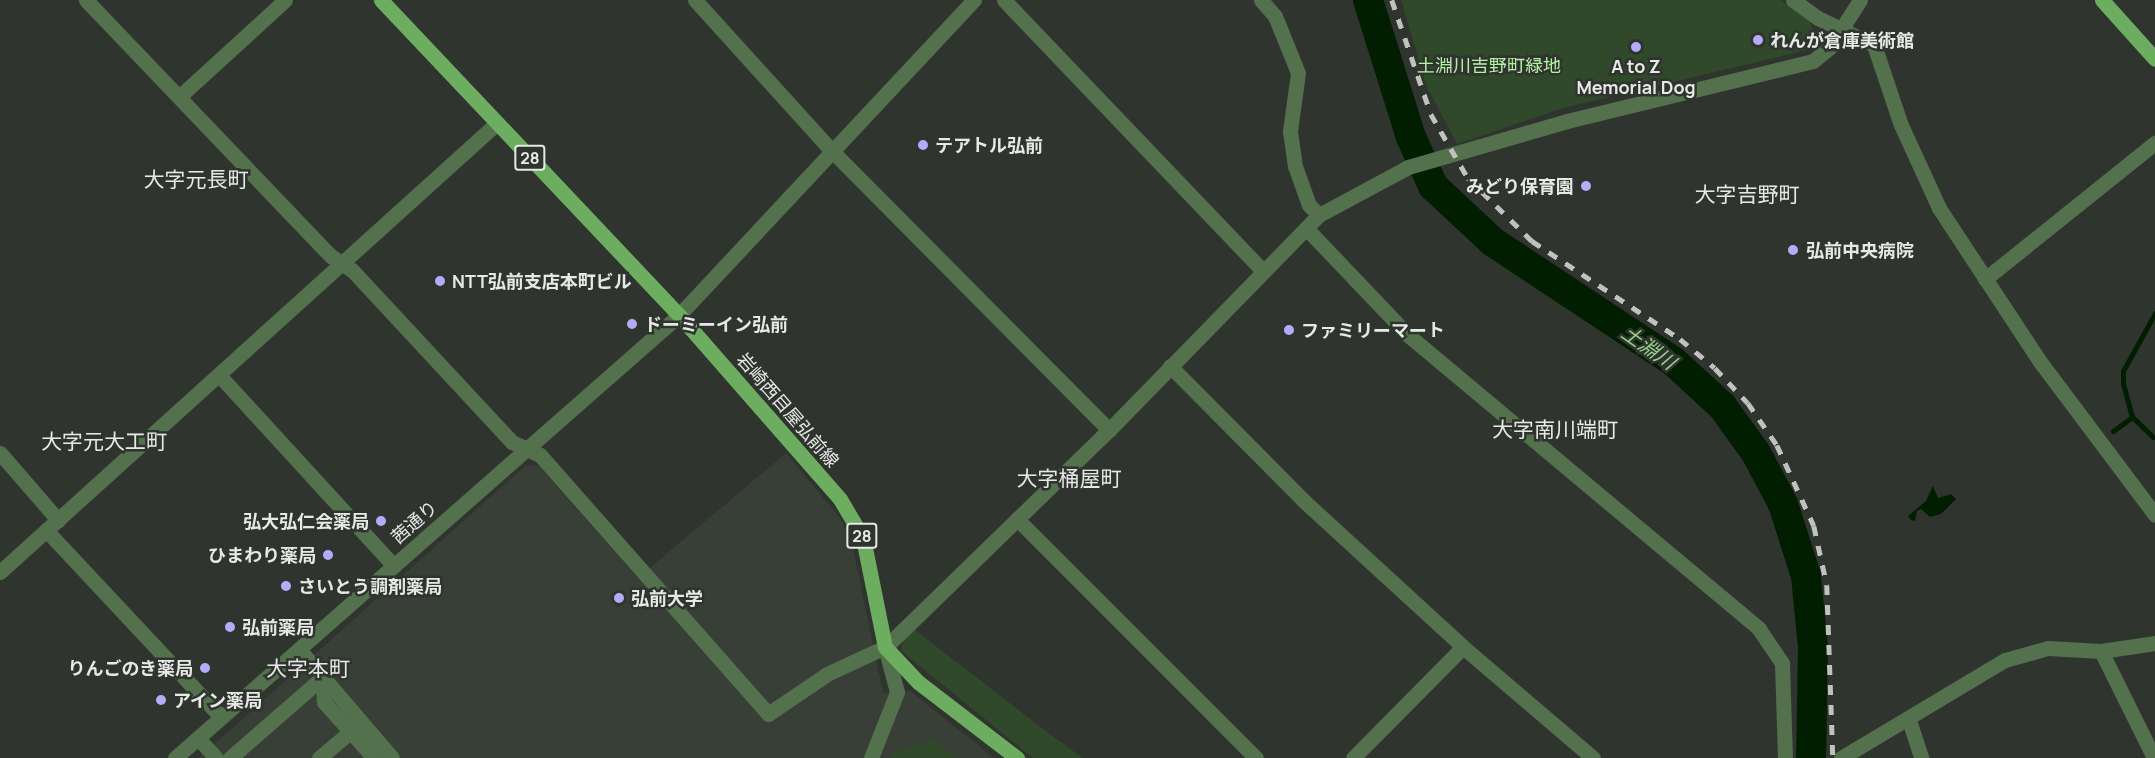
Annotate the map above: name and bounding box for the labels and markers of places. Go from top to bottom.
place label: れんが倉庫美術館 [1770,29,1914,51]
marker: れんが倉庫美術館 [1751,33,1765,47]
marker: A to Z Memorial Dog [1629,40,1643,54]
place label: A to Z Memorial Dog [1576,56,1696,98]
place label: テアトル弘前 [935,134,1043,156]
marker: テアトル弘前 [916,138,930,152]
place label: みどり保育園 [1466,175,1574,197]
marker: みどり保育園 [1579,179,1593,193]
place label: 弘前中央病院 [1806,239,1914,261]
marker: 弘前中央病院 [1784,241,1802,259]
place label: NTT弘前支店本町ビル [452,270,632,292]
marker: NTT弘前支店本町ビル [433,274,447,288]
place label: ドーミーイン弘前 [644,313,788,335]
marker: ドーミーイン弘前 [625,317,639,331]
place label: ファミリーマート [1301,319,1445,341]
marker: ファミリーマート [1282,323,1296,337]
place label: 弘大弘仁会薬局 [243,510,369,532]
marker: 弘大弘仁会薬局 [374,514,388,528]
place label: ひまわり薬局 [208,544,316,566]
marker: ひまわり薬局 [321,548,335,562]
place label: さいとう調剤薬局 [298,575,442,597]
marker: さいとう調剤薬局 [279,579,293,593]
place label: 弘前大学 [631,587,703,609]
marker: 弘前大学 [612,591,626,605]
place label: 弘前薬局 [242,616,314,638]
marker: 弘前薬局 [223,620,237,634]
place label: りんごのき薬局 [67,657,193,679]
marker: りんごのき薬局 [198,661,212,675]
place label: アイン薬局 [173,689,263,711]
marker: アイン薬局 [154,693,168,707]

